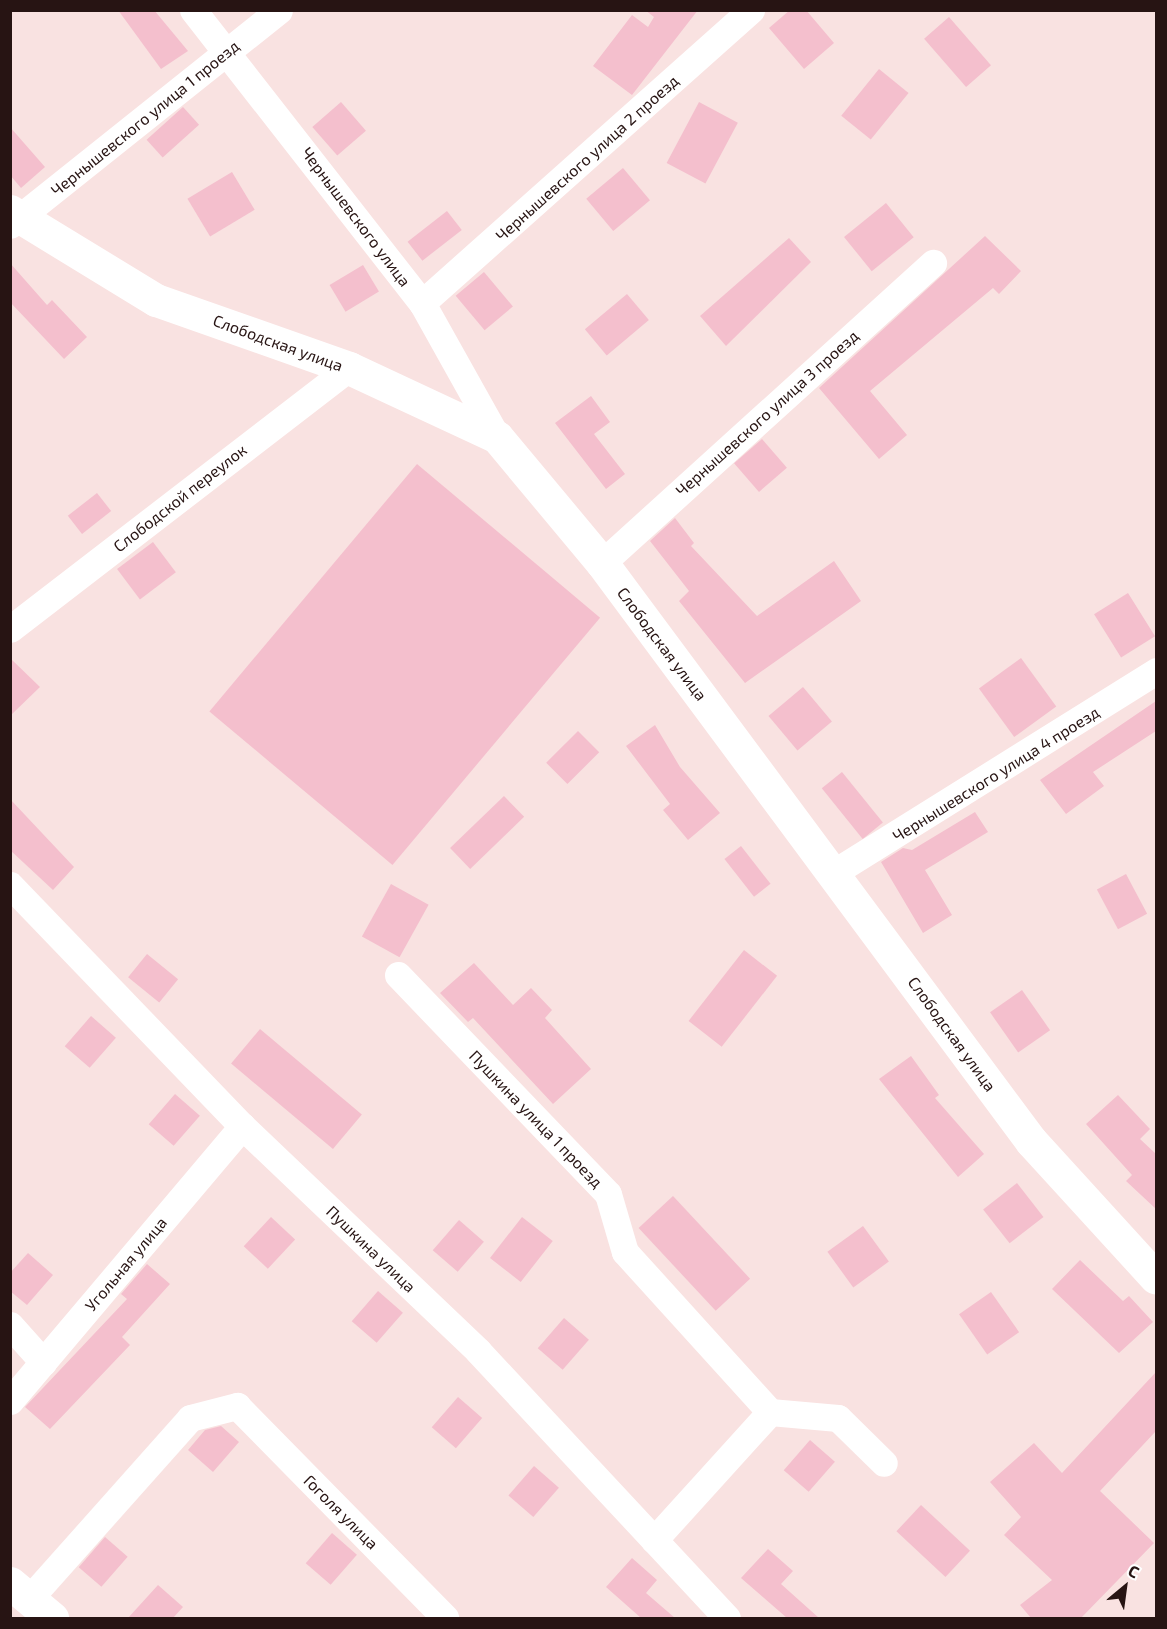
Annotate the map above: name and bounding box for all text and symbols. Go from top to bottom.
street label: Чернышевского улица 1 проезд [47,36,243,200]
street label: Чернышевского улица 2 проезд [492,71,682,245]
street label: Чернышевского улица [297,144,415,290]
street label: Слободская улица [210,311,346,375]
street label: Чернышевского улица 3 проезд [672,326,862,500]
street label: Слободской переулок [110,440,250,556]
street label: Слободская улица [613,584,711,704]
street label: Чернышевского улица 4 проезд [889,702,1103,846]
street label: Слободская улица [904,973,1000,1095]
street label: Пушкина улица 1 проезд [465,1046,607,1192]
street label: Пушкина улица [322,1202,420,1296]
street label: Угольная улица [81,1213,171,1315]
street label: Гоголя улица [300,1471,382,1553]
north arrow [1095,1557,1155,1617]
text: С [1125,1560,1143,1581]

